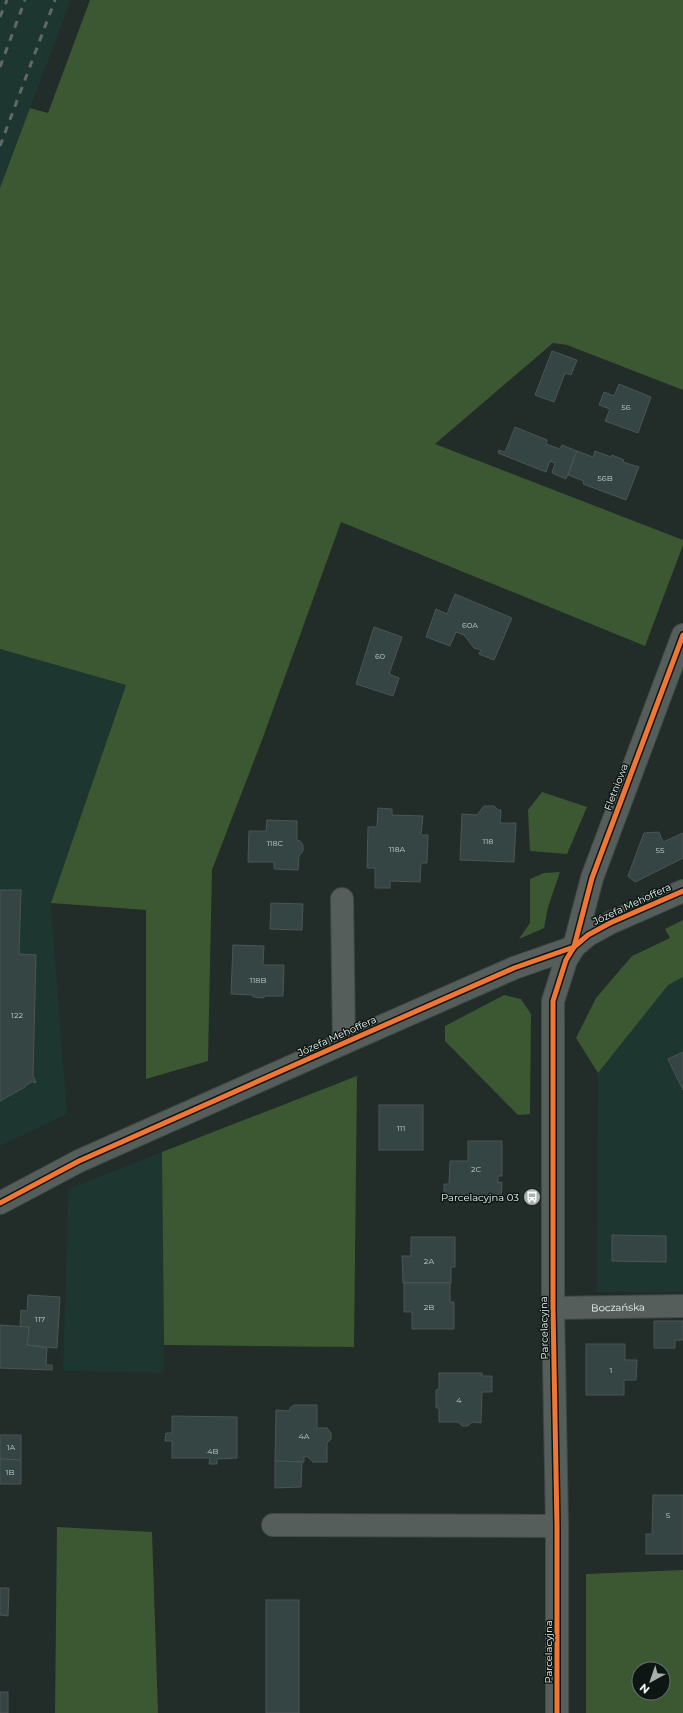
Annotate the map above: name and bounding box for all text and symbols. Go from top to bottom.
house number: 56 [621,402,631,412]
house number: 56B [597,473,613,483]
house number: 60A [462,620,478,630]
house number: 60 [375,651,385,661]
street label: Fletniowa [601,762,631,812]
house number: 118 [483,836,493,846]
house number: 118C [267,838,284,848]
house number: 118A [389,844,406,854]
house number: 55 [655,845,665,855]
street label: Józefa Mehoffera [590,880,673,928]
house number: 118B [250,975,266,985]
house number: 122 [11,1010,23,1020]
street label: Józefa Mehoffera [295,1013,378,1060]
house number: 111 [397,1123,405,1133]
house number: 2C [471,1164,481,1174]
bus stop icon: Parcelacyjna 03 [522,1187,542,1207]
place label: Parcelacyjna 03 [441,1191,519,1204]
house number: 2A [424,1256,434,1266]
street label: Parcelacyjna [537,1296,551,1360]
street label: Boczańska [591,1300,645,1314]
house number: 2B [424,1302,434,1312]
house number: 117 [35,1314,46,1324]
house number: 1 [610,1365,612,1375]
house number: 4 [456,1395,462,1405]
house number: 4A [298,1431,310,1441]
house number: 1A [7,1442,16,1452]
house number: 4B [207,1446,219,1456]
house number: 1B [6,1467,14,1477]
house number: 5 [666,1510,671,1520]
street label: Parcelacyjna [542,1620,555,1684]
north arrow [631,1661,671,1701]
text: N [637,1680,652,1697]

